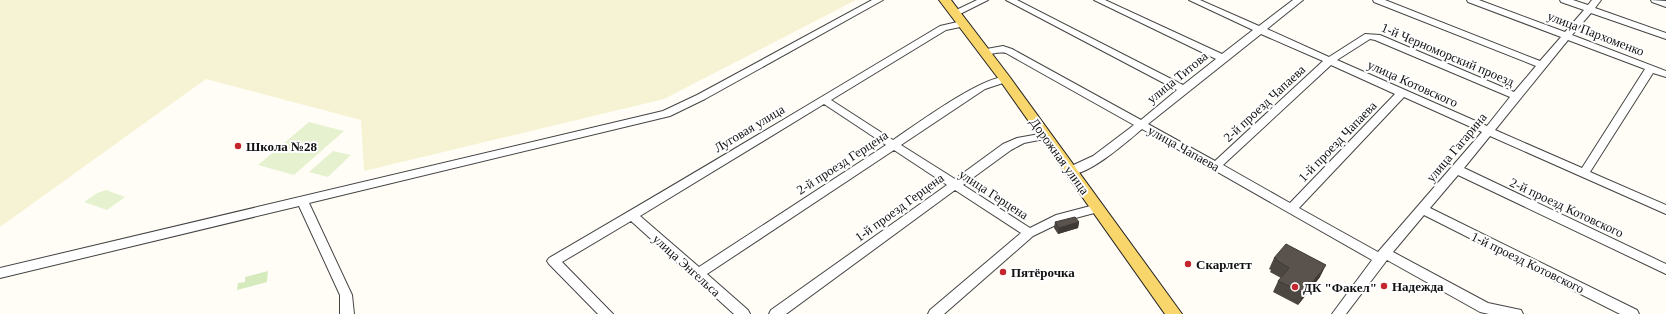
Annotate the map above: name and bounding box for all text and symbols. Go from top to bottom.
street label: улица Пархоменко [1545,8,1646,59]
street label: 1-й Черноморский проезд [1379,20,1517,89]
street label: улица Титова [1144,48,1211,106]
street label: улица Котовского [1365,57,1460,110]
street label: 2-й проезд Чапаева [1220,62,1308,145]
street label: 1-й проезд Чапаева [1295,98,1380,185]
street label: Луговая улица [711,101,787,155]
street label: улица Гагарина [1423,110,1490,185]
street label: Дорожная улица [1027,115,1093,198]
street label: улица Чапаева [1145,123,1222,174]
street label: 2-й проезд Герцена [794,127,891,198]
place label: Школа №28 [246,139,318,154]
marker: Школа №28 [233,141,243,151]
street label: улица Герцена [956,166,1031,223]
street label: 1-й проезд Герцена [852,170,947,245]
street label: 2-й проезд Котовского [1508,175,1626,240]
street label: 1-й проезд Котовского [1469,229,1587,296]
street label: улица Энгельса [650,231,724,300]
place label: Скарлетт [1196,257,1253,272]
marker: Скарлетт [1183,259,1193,269]
place label: Пятёрочка [1011,265,1075,280]
marker: Пятёрочка [998,267,1008,277]
place label: Надежда [1392,279,1444,294]
place label: ДК "Факел" [1303,280,1377,295]
marker: Надежда [1379,281,1389,291]
marker: ДК "Факел" [1290,282,1300,292]

